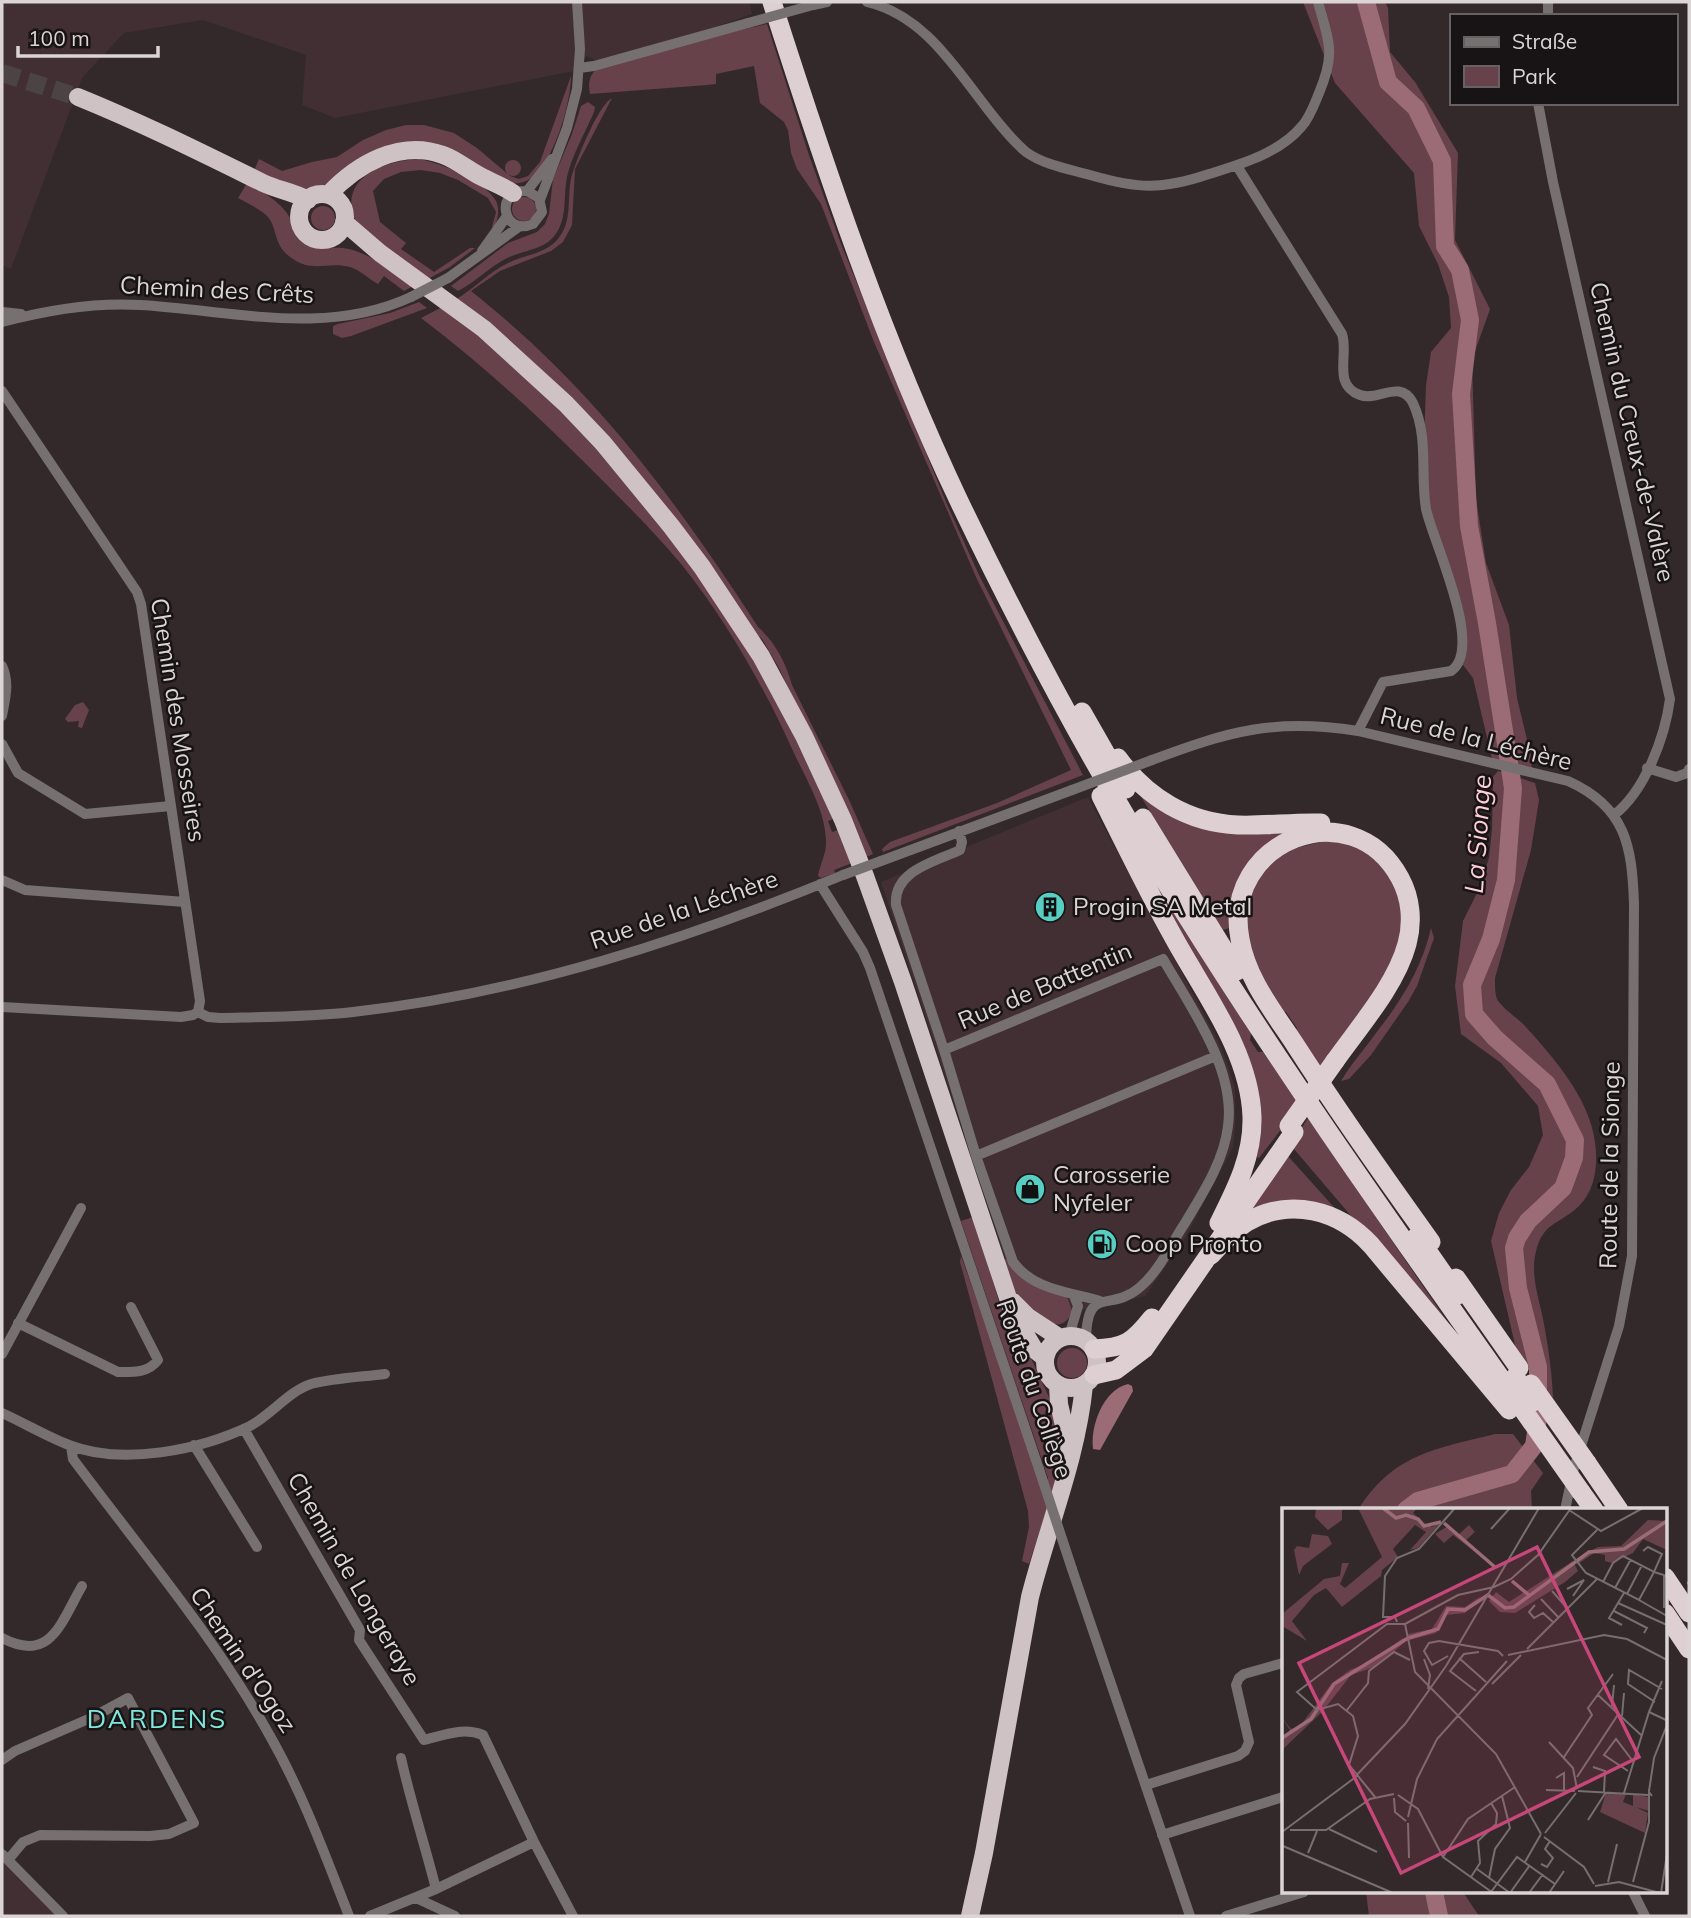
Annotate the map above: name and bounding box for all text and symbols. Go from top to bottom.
scale bar [18,14,158,58]
legend [1450,14,1677,105]
text: 100 m [28,25,90,51]
text: Straße [1512,28,1577,54]
text: Park [1512,63,1556,89]
street label: Chemin des Crêts [119,269,315,309]
street label: Chemin du Creux-de-Valère [1584,279,1682,585]
street label: Chemin des Mosseires [145,596,213,844]
street label: Rue de la Léchère [1377,700,1575,776]
water label: La Sionge [1457,774,1498,894]
street label: Rue de la Léchère [586,863,781,955]
building icon: Progin SA Metal [1033,890,1067,924]
place label: Progin SA Metal [1073,891,1252,921]
street label: Rue de Battentin [953,935,1136,1035]
street label: Route de la Sionge [1592,1061,1626,1269]
place label: Carosserie Nyfeler [1053,1159,1170,1217]
shop icon: Carosserie Nyfeler [1013,1172,1047,1206]
fuel station icon: Coop Pronto [1085,1227,1119,1261]
place label: Coop Pronto [1125,1228,1262,1258]
street label: Route du Collège [990,1295,1080,1482]
street label: Chemin de Longeraye [282,1467,428,1690]
inset map [1282,1508,1666,1894]
street label: Chemin d'Ogoz [184,1581,304,1738]
district label: DARDENS [87,1702,227,1735]

